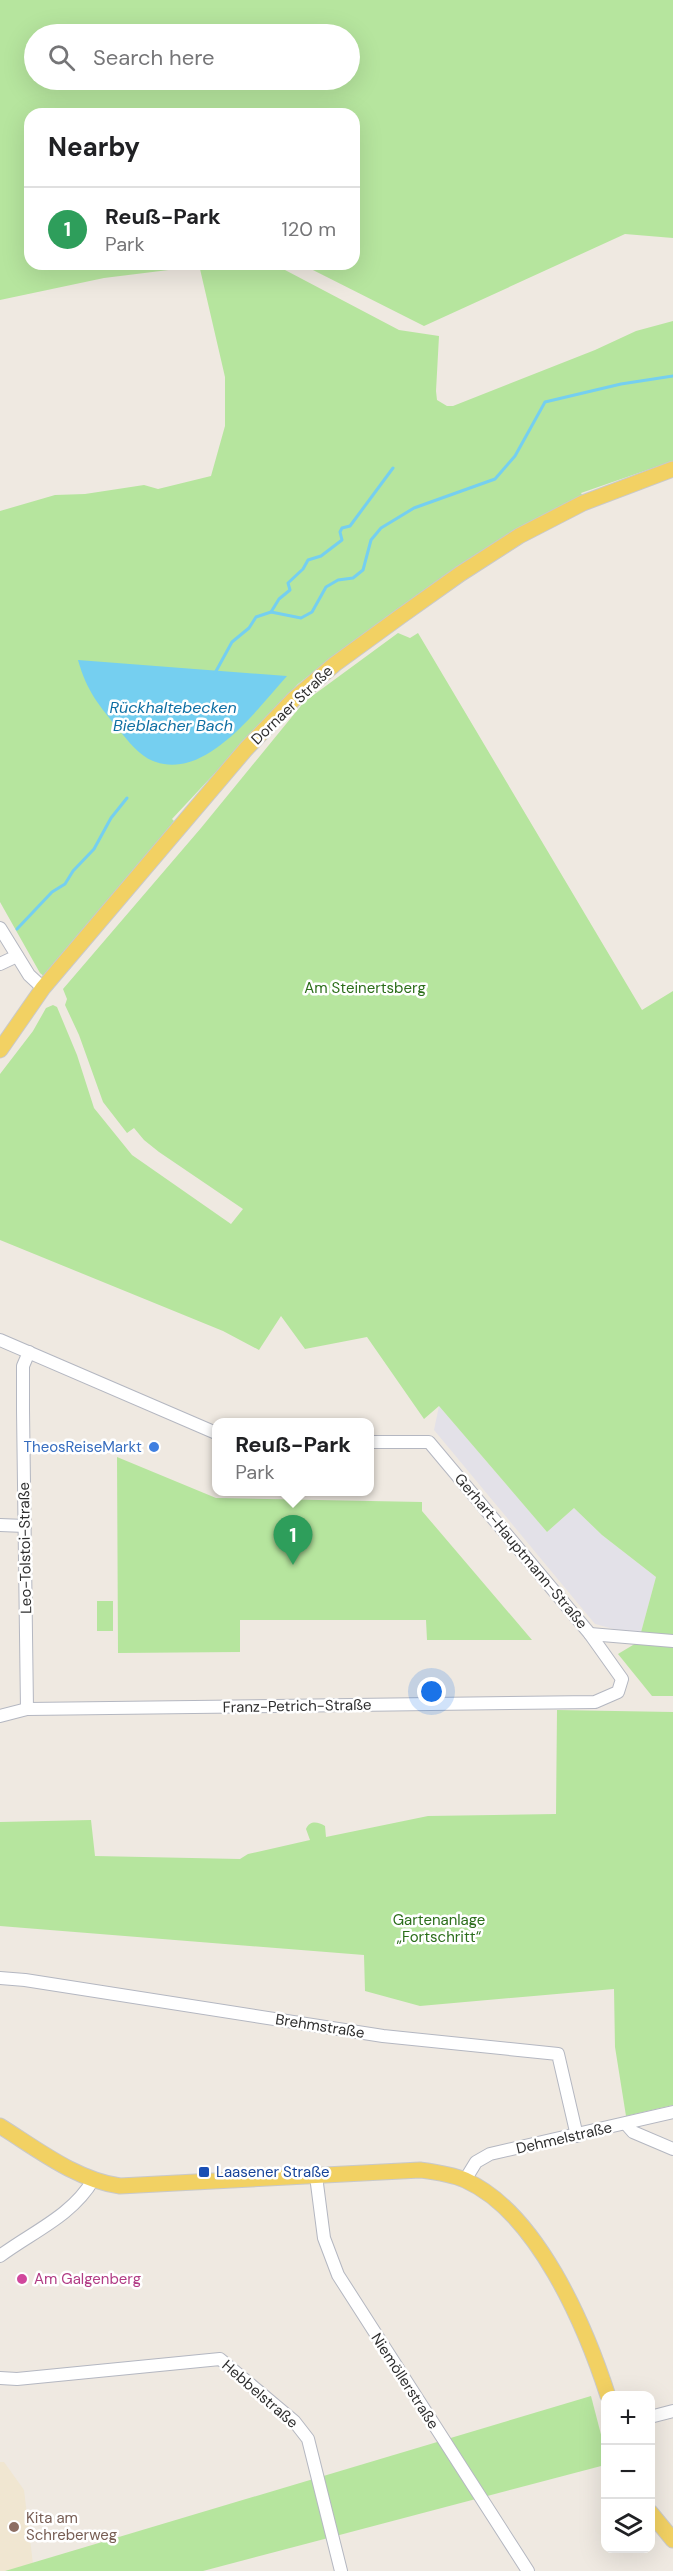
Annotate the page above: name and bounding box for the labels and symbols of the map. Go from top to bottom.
street label: Dornaer Straße [247,661,337,749]
water label: Rückhaltebecken Bieblacher Bach [109,697,237,736]
park label: Am Steinertsberg [304,978,426,998]
place label: TheosReiseMarkt [24,1437,142,1457]
marker: TheosReiseMarkt [147,1440,161,1454]
street label: Gerhart-Hauptmann-Straße [450,1469,592,1633]
street label: Leo-Tolstoi-Straße [14,1482,36,1614]
pin: 1 [274,1516,312,1565]
your location [417,1677,446,1706]
street label: Franz-Petrich-Straße [222,1695,372,1717]
park label: Gartenanlage „Fortschritt“ [393,1910,485,1947]
street label: Brehmstraße [274,2009,366,2043]
street label: Dehmelstraße [514,2117,614,2159]
place label: Laasener Straße [216,2162,329,2182]
marker: Laasener Straße [197,2165,211,2179]
place label: Am Galgenberg [34,2269,141,2289]
marker: Am Galgenberg [15,2272,29,2286]
street label: Niemöllerstraße [367,2329,443,2433]
street label: Hebbelstraße [218,2355,302,2433]
place label: Kita am Schreberweg [26,2508,117,2545]
marker: Kita am Schreberweg [7,2520,21,2534]

